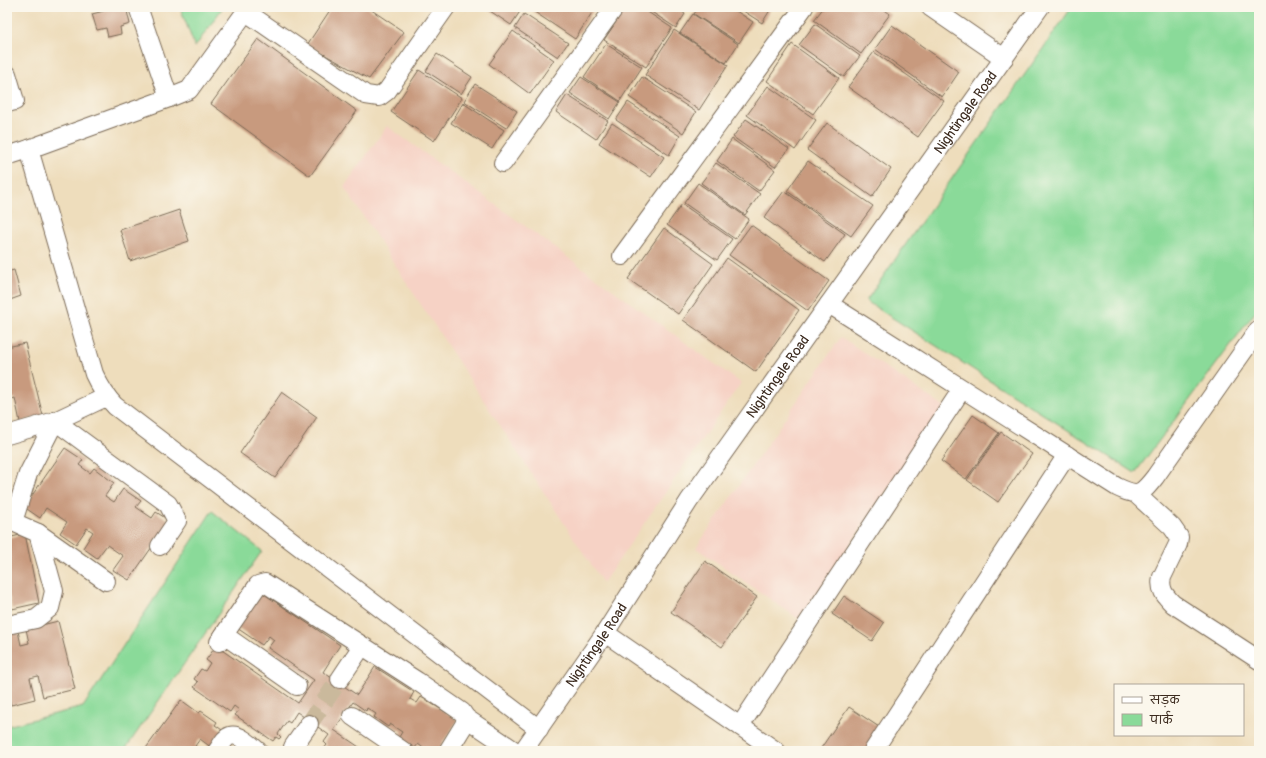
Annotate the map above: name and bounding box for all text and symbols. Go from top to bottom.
street label: Nightingale Road [930,68,1001,157]
street label: Nightingale Road [743,332,813,421]
street label: Nightingale Road [562,600,631,690]
legend [1114,684,1244,736]
text: सड़क [1149,693,1181,708]
text: पार्क [1149,710,1174,728]

